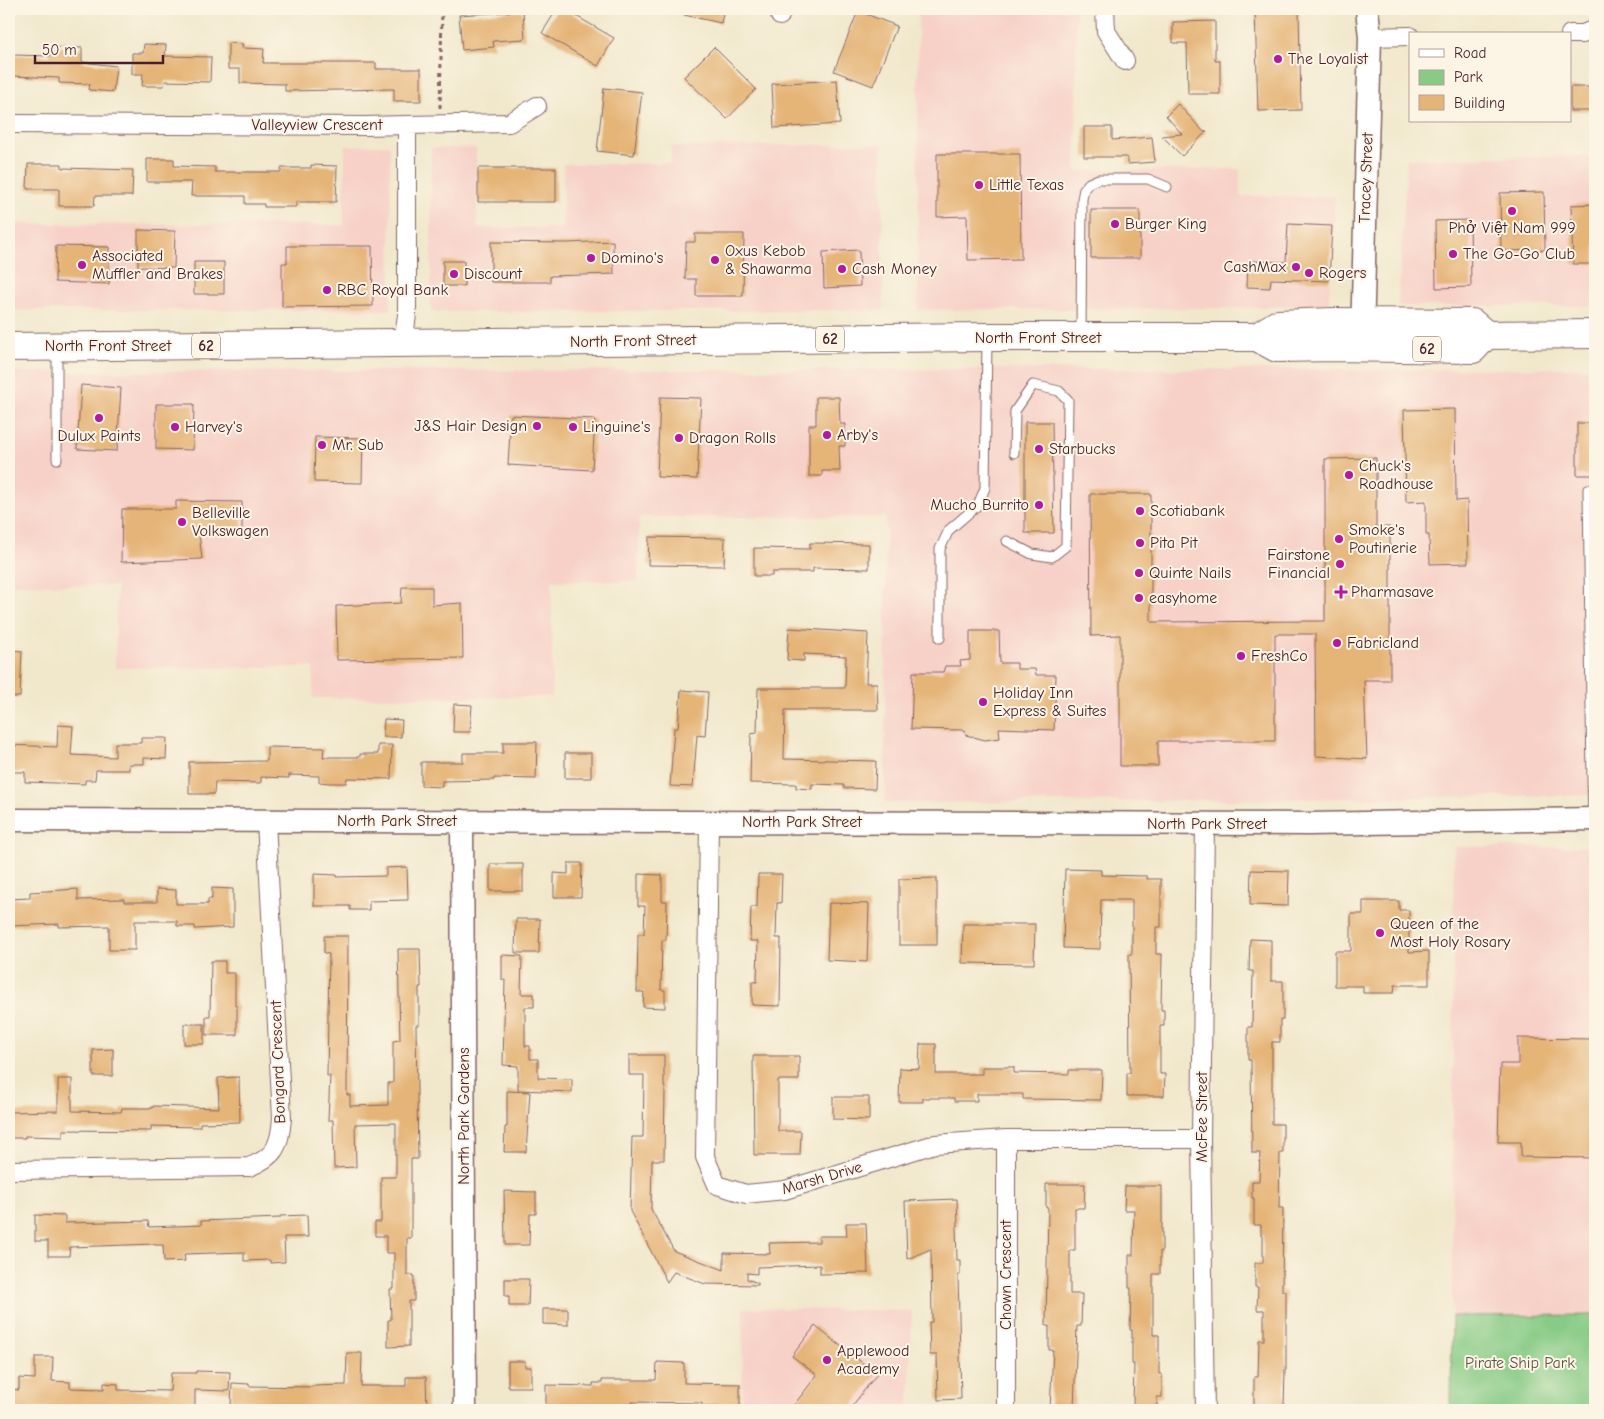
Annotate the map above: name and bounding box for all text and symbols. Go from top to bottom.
scale bar [35,32,162,64]
legend [1409,32,1572,122]
text: 50 m [42,41,77,59]
text: Road [1454,44,1486,62]
place label: The Loyalist [1288,50,1368,68]
marker: The Loyalist [1272,53,1284,65]
text: Park [1454,68,1483,86]
text: Building [1454,94,1505,112]
street label: Valleyview Crescent [252,116,383,134]
street label: Tracey Street [1355,132,1377,224]
place label: Little Texas [989,176,1064,194]
marker: Little Texas [973,179,985,191]
marker: Phở Việt Nam 999 [1506,205,1518,217]
place label: Burger King [1125,215,1207,233]
marker: Burger King [1109,218,1121,230]
place label: Phở Việt Nam 999 [1448,219,1576,237]
place label: Oxus Kebob & Shawarma [725,242,812,278]
place label: The Go-Go Club [1463,245,1575,263]
place label: Associated Muffler and Brakes [92,247,223,283]
marker: The Go-Go Club [1447,248,1459,260]
place label: Domino's [601,249,664,267]
marker: Domino's [585,252,597,264]
marker: Oxus Kebob & Shawarma [709,254,721,266]
place label: CashMax [1223,258,1286,276]
marker: Associated Muffler and Brakes [76,259,88,271]
place label: Cash Money [852,260,937,278]
marker: CashMax [1290,261,1302,273]
marker: Cash Money [836,263,848,275]
place label: Rogers [1319,264,1367,282]
place label: Discount [464,265,523,283]
marker: Rogers [1303,267,1315,279]
marker: Discount [448,268,460,280]
place label: RBC Royal Bank [337,281,448,299]
marker: RBC Royal Bank [321,284,333,296]
road number: 62 [816,326,844,352]
street label: North Front Street [975,329,1102,347]
street label: North Front Street [570,331,697,351]
road number: 62 [192,334,220,358]
road number: 62 [1413,336,1441,362]
street label: North Front Street [45,337,172,355]
marker: Dulux Paints [93,412,105,424]
place label: J&S Hair Design [414,417,527,435]
place label: Harvey's [185,418,243,436]
place label: Linguine's [583,418,651,436]
marker: J&S Hair Design [531,420,543,432]
marker: Harvey's [169,421,181,433]
marker: Linguine's [567,421,579,433]
place label: Arby's [837,426,878,444]
place label: Dulux Paints [57,427,141,445]
place label: Dragon Rolls [689,429,776,447]
marker: Arby's [821,429,833,441]
marker: Dragon Rolls [673,432,685,444]
place label: Mr. Sub [332,436,384,454]
marker: Mr. Sub [316,439,328,451]
place label: Starbucks [1049,440,1116,458]
marker: Starbucks [1033,443,1045,455]
place label: Chuck's Roadhouse [1359,457,1433,493]
marker: Chuck's Roadhouse [1343,469,1355,481]
place label: Mucho Burrito [930,496,1029,514]
marker: Mucho Burrito [1033,499,1045,511]
place label: Scotiabank [1150,502,1225,520]
place label: Belleville Volkswagen [192,504,269,540]
marker: Scotiabank [1134,505,1146,517]
marker: Belleville Volkswagen [176,516,188,528]
place label: Smoke's Poutinerie [1349,521,1417,557]
marker: Smoke's Poutinerie [1333,533,1345,545]
place label: Pita Pit [1150,534,1198,552]
marker: Pita Pit [1134,537,1146,549]
place label: Fairstone Financial [1267,546,1330,582]
marker: Fairstone Financial [1334,558,1346,570]
place label: Quinte Nails [1149,564,1231,582]
marker: Quinte Nails [1133,567,1145,579]
place label: Pharmasave [1351,583,1434,601]
marker: Pharmasave [1335,586,1347,598]
place label: easyhome [1149,589,1217,607]
marker: easyhome [1133,592,1145,604]
place label: Fabricland [1347,634,1419,652]
marker: Fabricland [1331,637,1343,649]
place label: FreshCo [1251,647,1308,665]
marker: FreshCo [1235,650,1247,662]
place label: Holiday Inn Express & Suites [993,684,1107,720]
marker: Holiday Inn Express & Suites [977,696,989,708]
street label: North Park Street [337,812,457,830]
street label: North Park Street [742,813,862,831]
street label: North Park Street [1147,815,1267,833]
place label: Queen of the Most Holy Rosary [1390,915,1511,951]
marker: Queen of the Most Holy Rosary [1374,927,1386,939]
street label: Bongard Crescent [267,1000,289,1124]
street label: North Park Gardens [455,1047,473,1185]
street label: McFee Street [1193,1071,1211,1162]
street label: Marsh Drive [780,1158,864,1198]
street label: Chown Crescent [997,1220,1015,1330]
place label: Applewood Academy [837,1342,910,1378]
marker: Applewood Academy [821,1354,833,1366]
park label: Pirate Ship Park [1465,1354,1575,1372]

